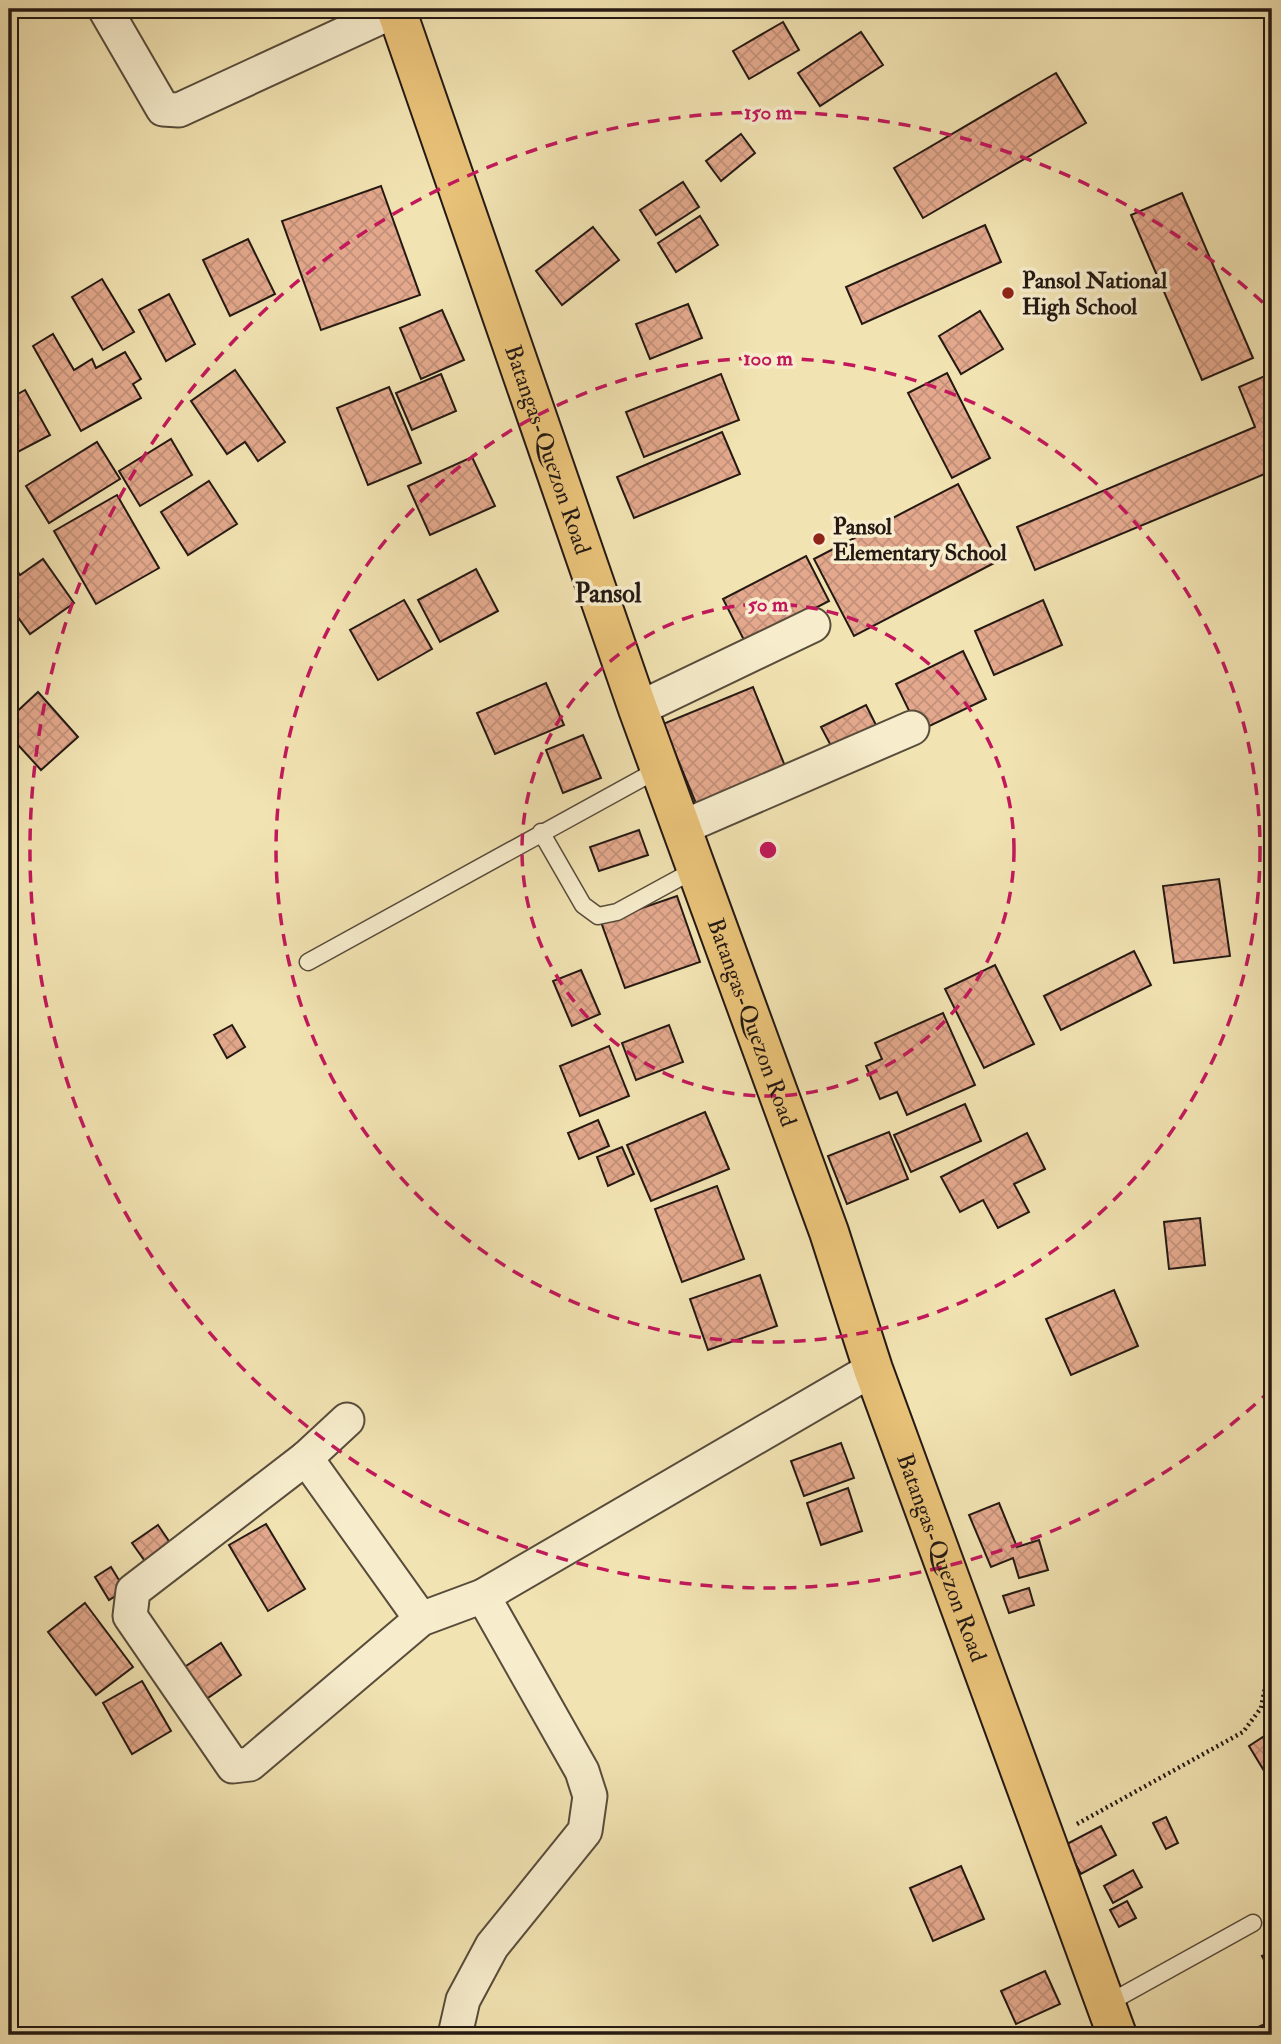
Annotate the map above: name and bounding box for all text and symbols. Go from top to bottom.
text: 150 m [744,99,793,126]
place label: Pansol National High School [1022,266,1168,322]
marker: Pansol National High School [1000,285,1016,301]
street label: Batangas-Quezon Road [498,341,597,558]
text: 100 m [743,345,794,372]
place label: Pansol Elementary School [833,512,1008,568]
marker: Pansol Elementary School [811,531,827,547]
district label: Pansol [575,578,642,610]
text: 50 m [748,591,789,618]
centre of rings [756,838,780,862]
street label: Batangas-Quezon Road [701,914,803,1130]
street label: Batangas-Quezon Road [890,1449,993,1666]

